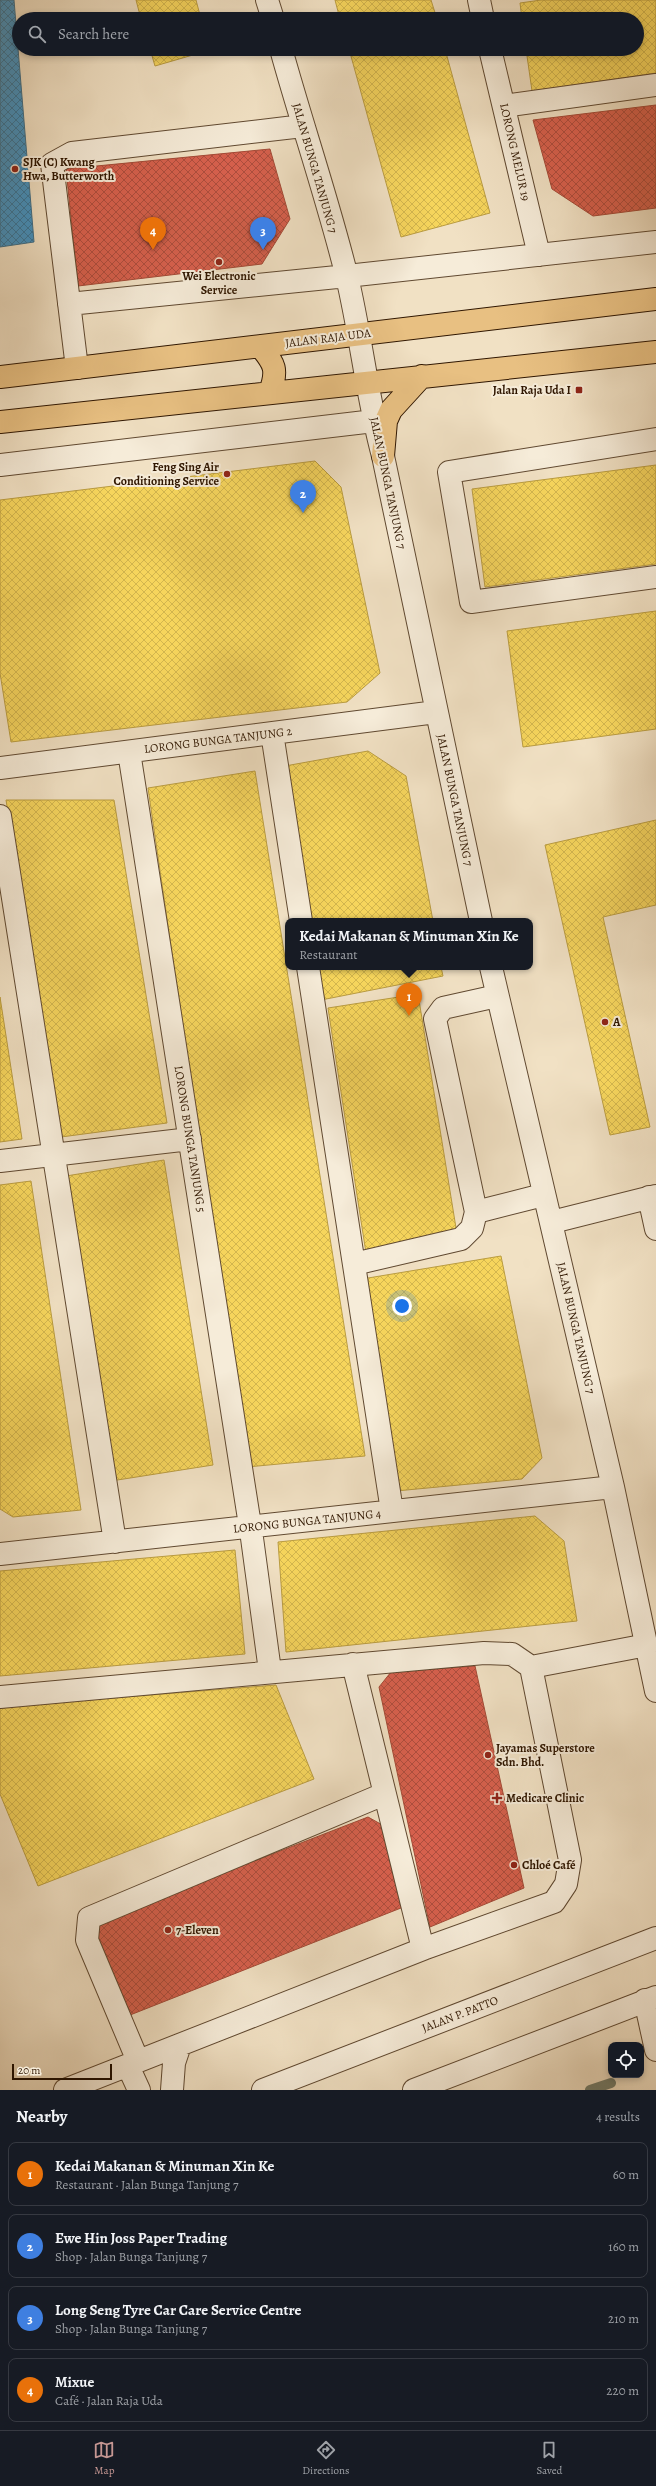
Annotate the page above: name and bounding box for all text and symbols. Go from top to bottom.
search box [12,12,644,56]
icon: search [26,23,48,45]
text: Search here [58,24,129,44]
street label: JALAN BUNGA TANJUNG 7 [289,101,342,236]
street label: LORONG MELUR 19 [496,102,534,202]
place label: SJK (C) Kwang Hwa, Butterworth [23,154,115,184]
marker: SJK (C) Kwang Hwa, Butterworth [10,164,20,174]
pin: 4 [140,217,166,250]
pin: 3 [250,217,276,250]
marker: Wei Electronic Service [214,257,224,267]
place label: Wei Electronic Service [181,268,256,298]
street label: JALAN RAJA UDA [284,325,373,351]
place label: Jalan Raja Uda I [493,382,571,398]
marker: Jalan Raja Uda I [574,385,584,395]
street label: JALAN BUNGA TANJUNG 7 [366,416,410,551]
place label: Feng Sing Air Conditioning Service [113,459,219,489]
marker: Feng Sing Air Conditioning Service [222,469,232,479]
pin: 2 [290,480,316,513]
street label: LORONG BUNGA TANJUNG 2 [143,723,293,757]
street label: JALAN BUNGA TANJUNG 7 [433,733,477,868]
popup [285,918,533,970]
text: Kedai Makanan & Minuman Xin Ke [299,926,519,946]
text: Restaurant [299,946,358,963]
pin: 1 [396,983,422,1016]
place label: A [612,1014,621,1030]
marker: A [600,1017,610,1027]
street label: LORONG BUNGA TANJUNG 5 [170,1064,210,1214]
street label: JALAN BUNGA TANJUNG 7 [553,1261,599,1396]
your location [392,1296,412,1316]
street label: LORONG BUNGA TANJUNG 4 [232,1505,382,1537]
place label: Jayamas Superstore Sdn. Bhd. [496,1740,595,1770]
marker: Jayamas Superstore Sdn. Bhd. [483,1750,493,1760]
place label: Medicare Clinic [506,1790,584,1806]
marker: Medicare Clinic [491,1792,503,1804]
place label: Chloé Café [522,1857,576,1873]
marker: Chloé Café [509,1860,519,1870]
place label: 7-Eleven [176,1922,219,1938]
marker: 7-Eleven [163,1925,173,1935]
street label: JALAN P. PATTO [420,1992,500,2036]
map controls [608,2042,644,2078]
button: locate [608,2042,644,2078]
scale bar [12,2062,112,2081]
text: 20 m [18,2063,40,2078]
text: Nearby [16,2105,67,2128]
text: 4 results [596,2108,640,2125]
text: Kedai Makanan & Minuman Xin Ke [55,2156,274,2176]
text: 1 [28,2166,32,2183]
text: 60 m [613,2166,639,2183]
text: Restaurant · Jalan Bunga Tanjung 7 [55,2176,238,2193]
text: Ewe Hin Joss Paper Trading [55,2228,227,2248]
text: 2 [27,2238,33,2255]
text: 160 m [608,2238,639,2255]
text: Shop · Jalan Bunga Tanjung 7 [55,2248,207,2265]
text: Long Seng Tyre Car Care Service Centre [55,2300,301,2320]
text: 3 [27,2310,33,2327]
text: 210 m [608,2310,639,2327]
text: Shop · Jalan Bunga Tanjung 7 [55,2320,207,2337]
text: Mixue [55,2372,94,2392]
text: 4 [27,2382,33,2399]
text: 220 m [606,2382,639,2399]
text: Café · Jalan Raja Uda [55,2392,163,2409]
tab: Map [93,2439,115,2478]
tab: Directions [302,2439,350,2478]
tab: Saved [536,2439,563,2478]

